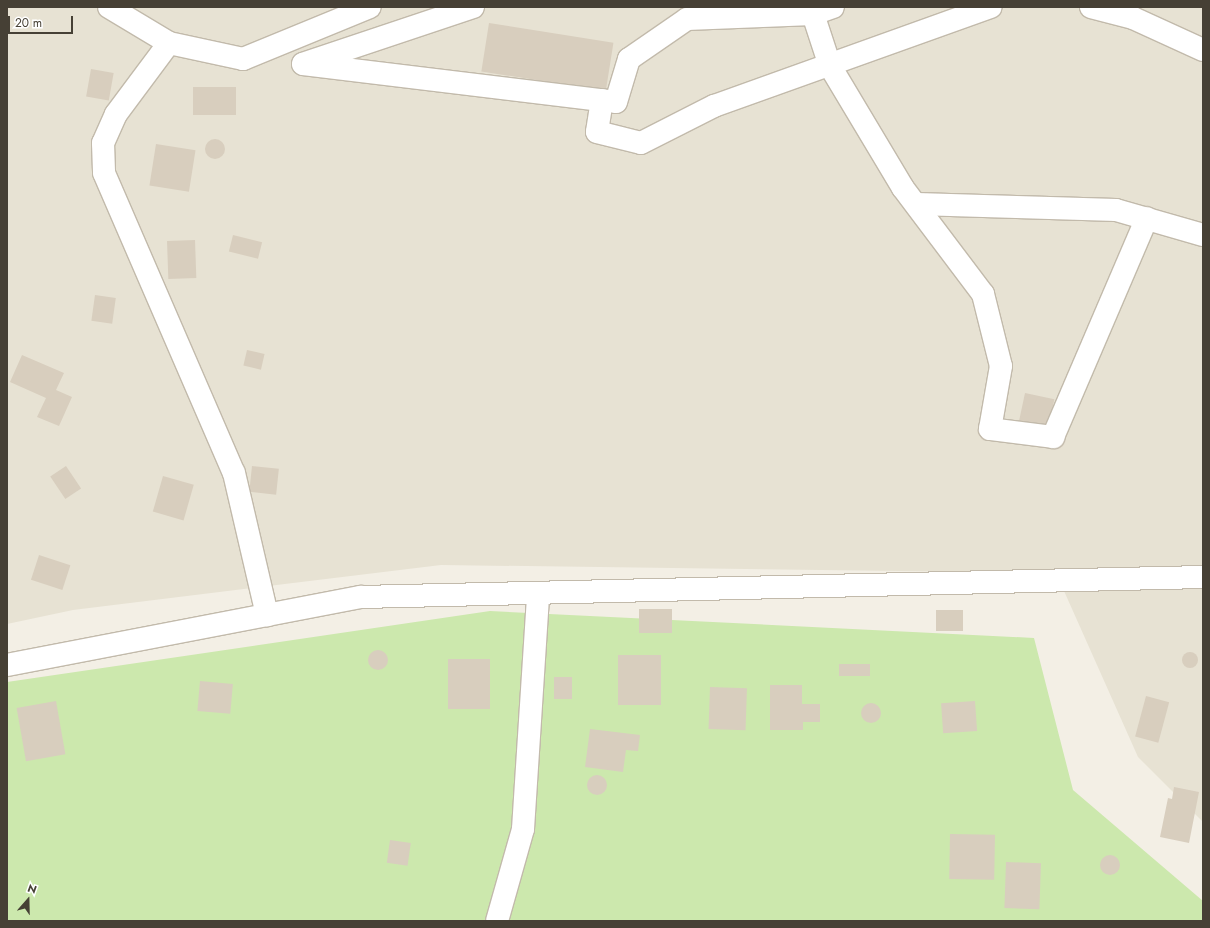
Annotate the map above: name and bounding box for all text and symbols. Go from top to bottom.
scale bar [10,8,75,34]
text: 20 m [15,14,42,32]
north arrow [8,880,48,920]
text: N [25,880,39,898]

